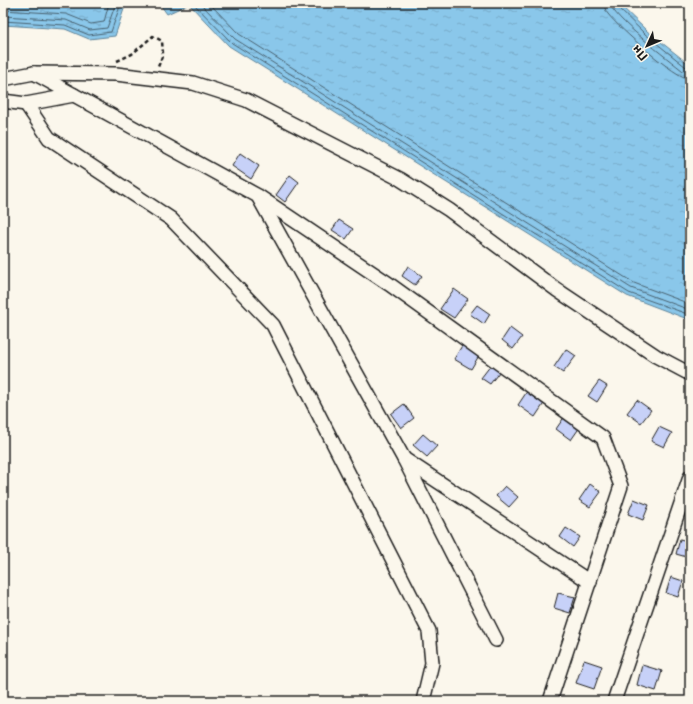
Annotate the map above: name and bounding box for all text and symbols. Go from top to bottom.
north arrow [627,26,667,66]
text: Пн [628,42,651,65]

